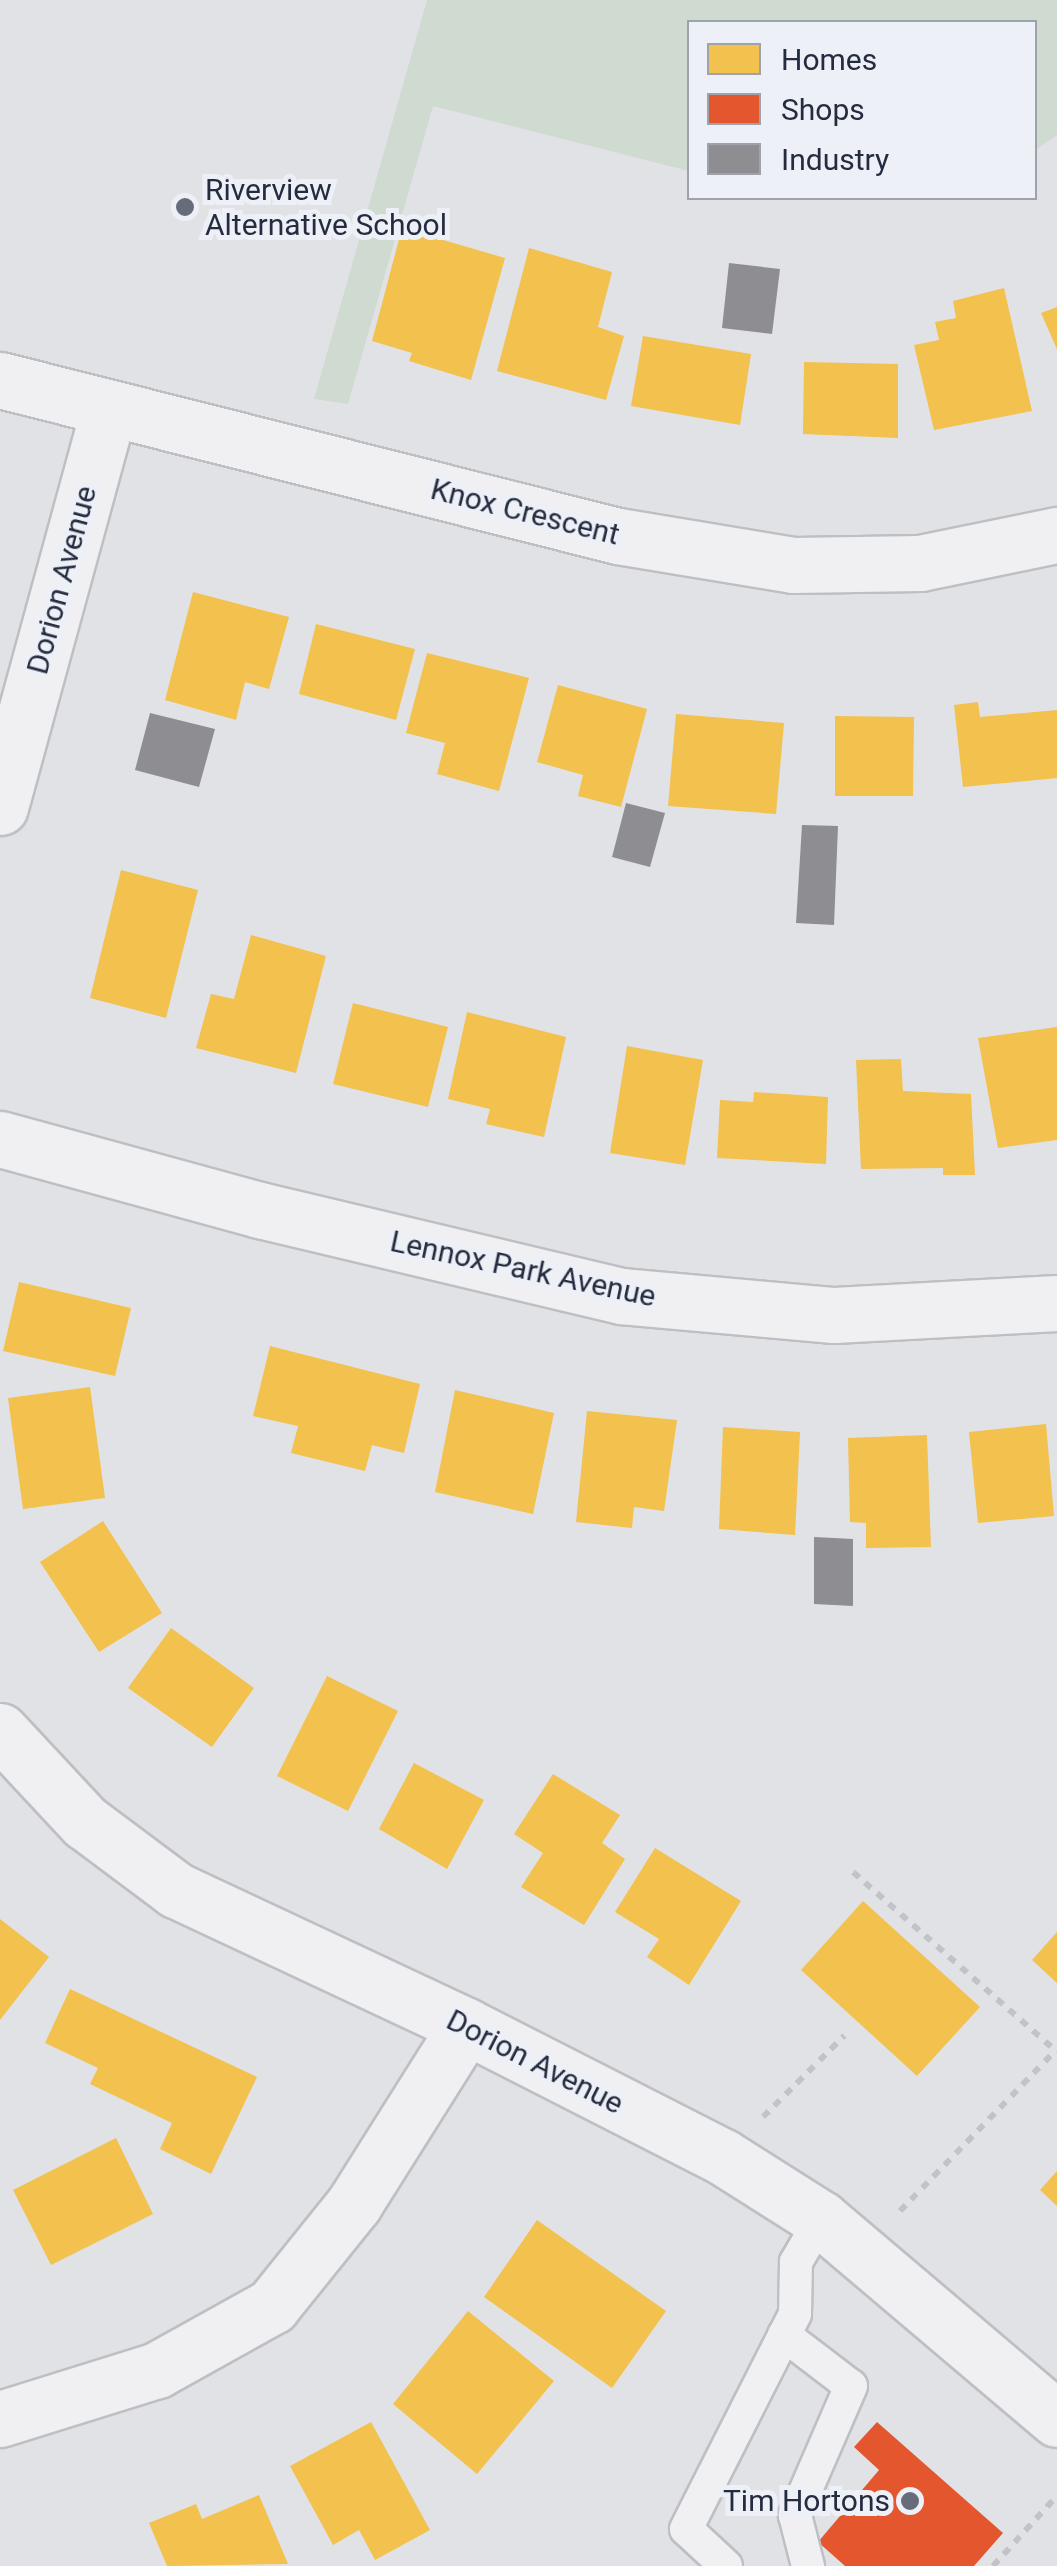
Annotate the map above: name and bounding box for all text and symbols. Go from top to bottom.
legend [687,20,1037,200]
text: Homes [781,42,877,77]
text: Shops [781,92,865,127]
text: Industry [781,142,889,177]
place label: Riverview Alternative School [205,172,447,242]
marker: Riverview Alternative School [174,196,196,218]
street label: Knox Crescent [427,471,623,553]
street label: Dorion Avenue [20,482,104,678]
street label: Lennox Park Avenue [387,1223,659,1315]
street label: Dorion Avenue [441,2002,629,2122]
place label: Tim Hortons [723,2483,890,2519]
marker: Tim Hortons [899,2490,921,2512]

